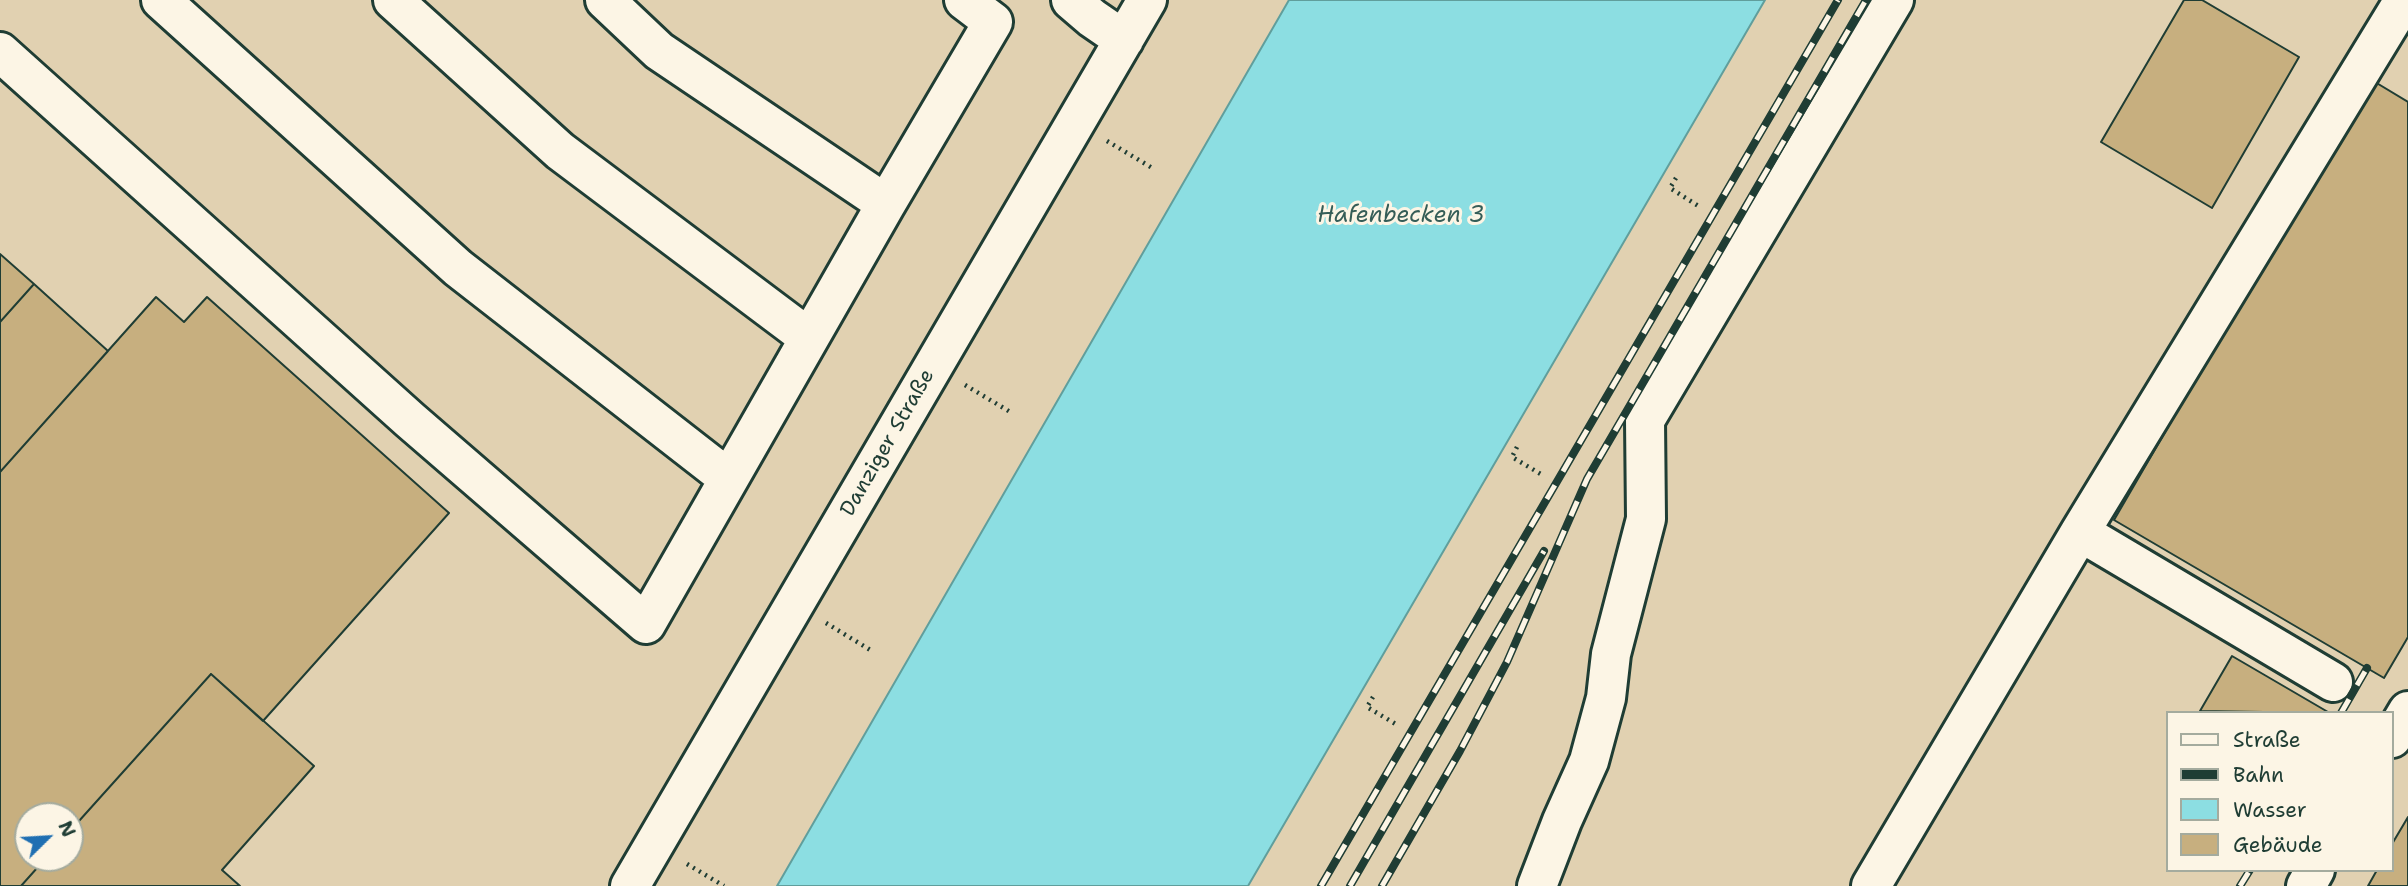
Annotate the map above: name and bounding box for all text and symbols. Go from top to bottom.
water label: Hafenbecken 3 [1317,202,1485,230]
street label: Danziger Straße [836,365,940,521]
legend [2166,711,2394,872]
text: Straße [2233,726,2301,754]
text: Bahn [2233,761,2284,789]
text: Wasser [2233,796,2307,824]
north arrow [14,802,84,872]
text: N [52,817,81,841]
text: Gebäude [2233,831,2323,859]

